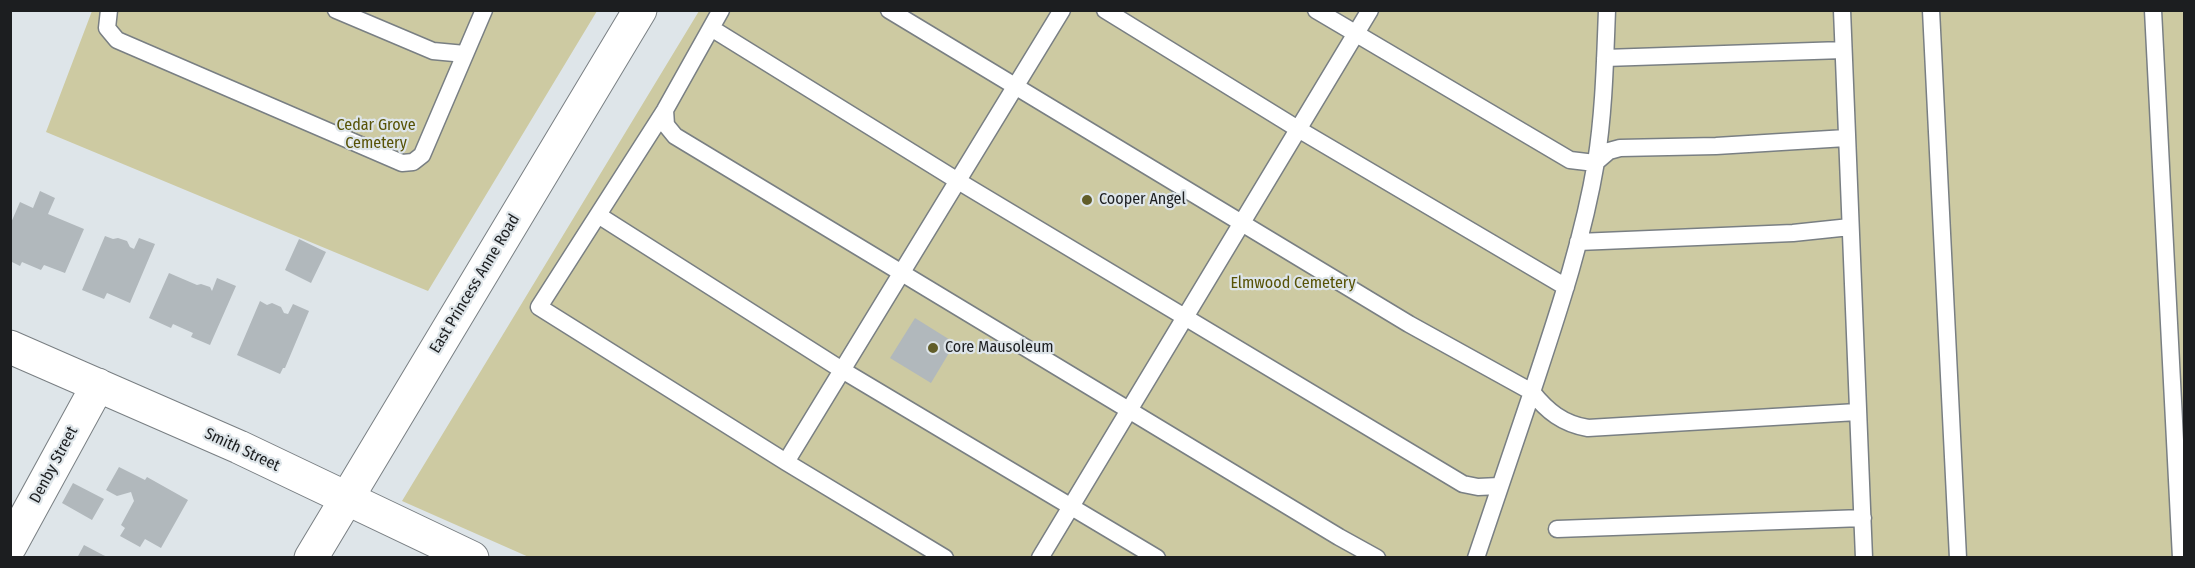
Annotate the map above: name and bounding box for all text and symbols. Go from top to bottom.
park label: Cedar Grove Cemetery [336,116,416,154]
place label: Cooper Angel [1099,190,1186,210]
marker: Cooper Angel [1080,193,1094,207]
street label: East Princess Anne Road [426,211,524,357]
park label: Elmwood Cemetery [1230,274,1356,294]
place label: Core Mausoleum [945,338,1054,358]
marker: Core Mausoleum [926,341,940,355]
street label: Denby Street [26,423,82,507]
street label: Smith Street [201,424,283,476]

